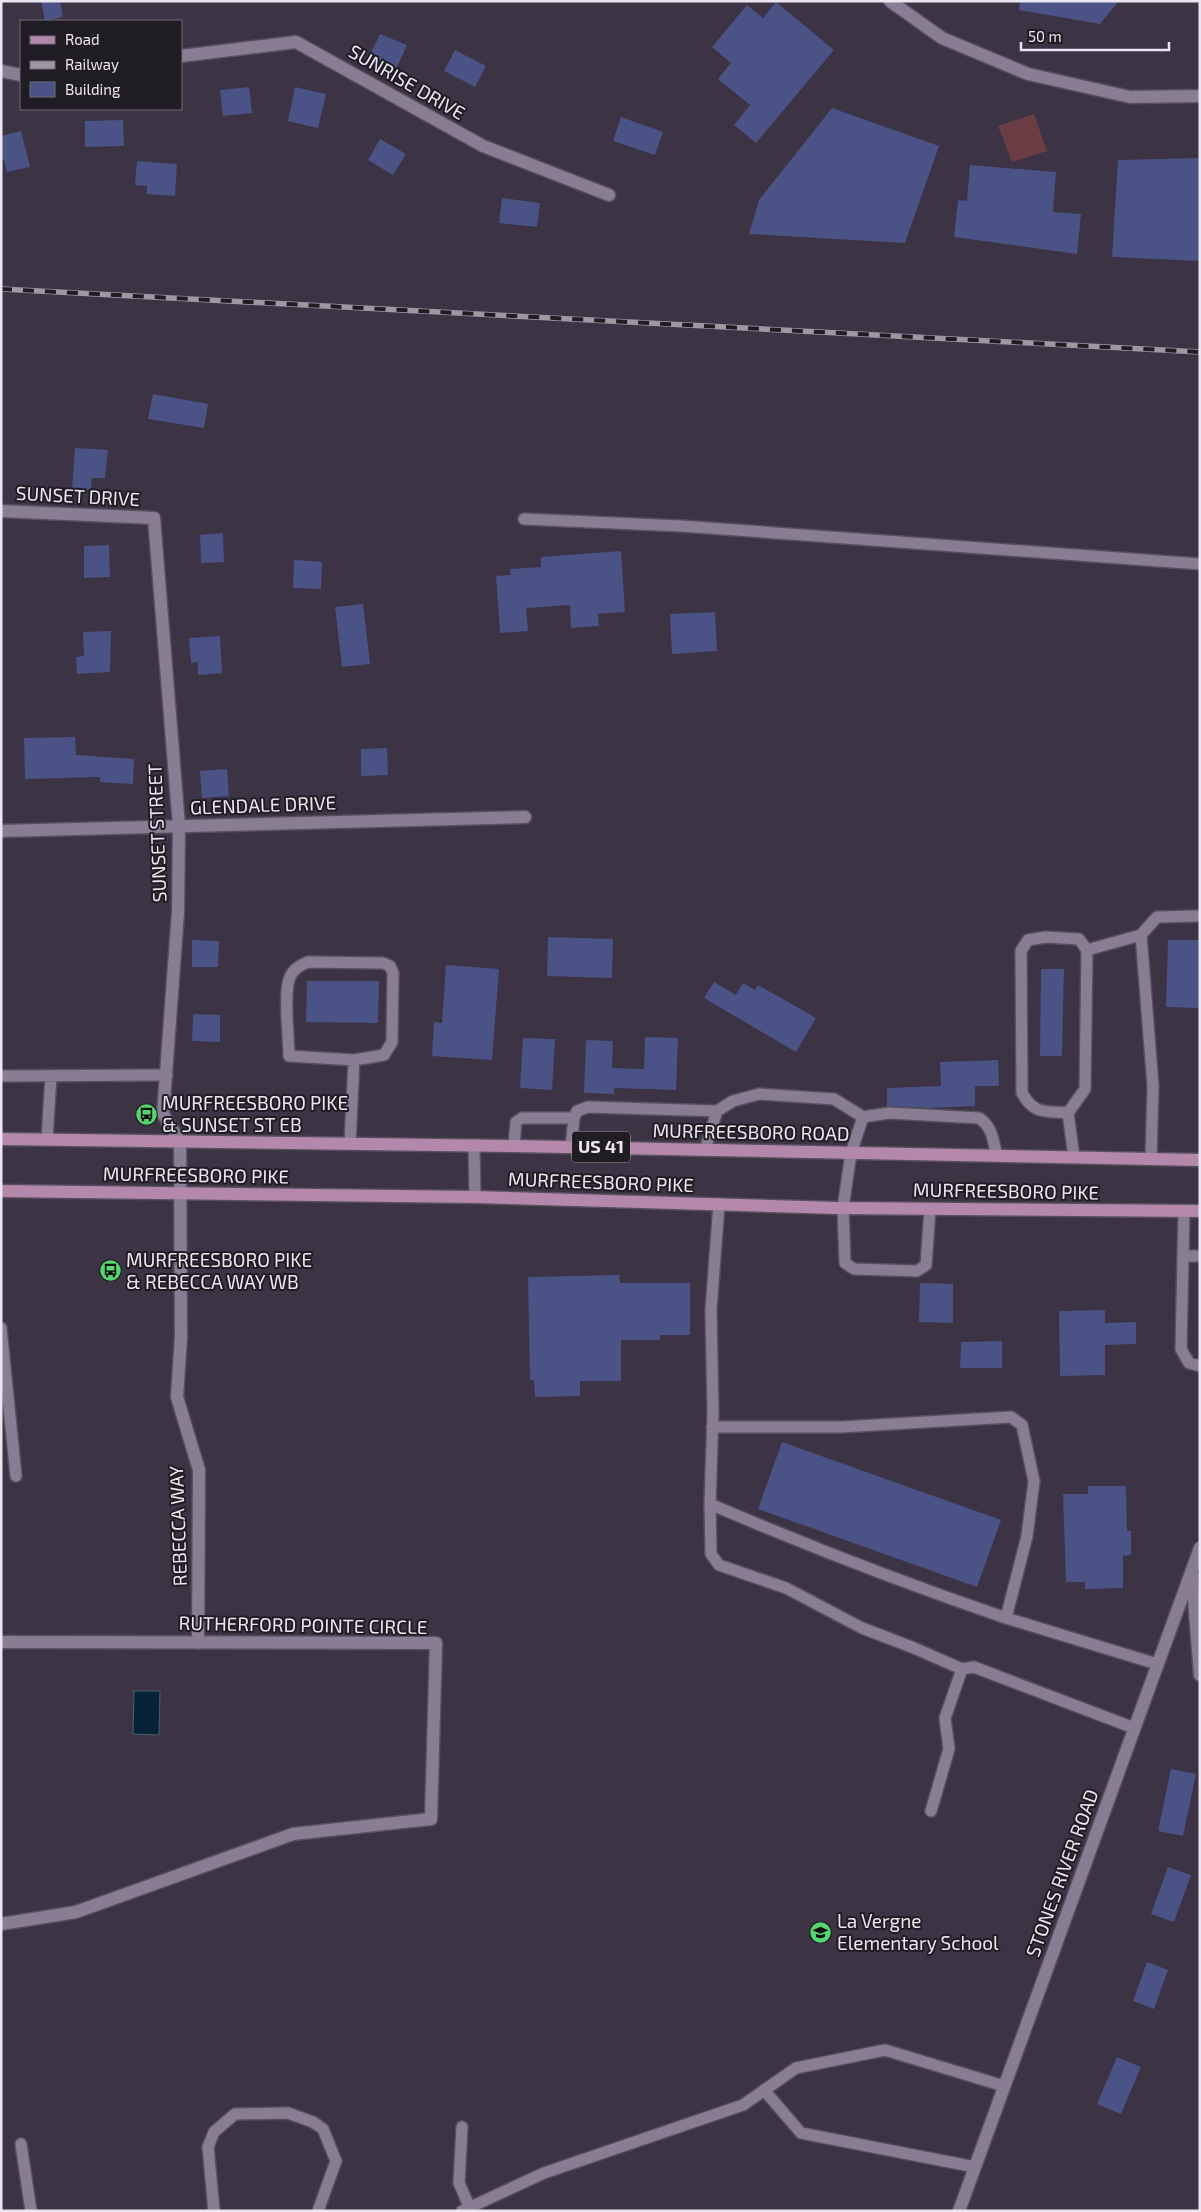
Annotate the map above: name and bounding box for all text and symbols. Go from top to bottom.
legend [20,20,182,110]
scale bar [1021,20,1168,52]
text: 50 m [1028,27,1062,45]
text: Road [65,30,100,48]
street label: SUNRISE DRIVE [345,39,470,124]
text: Railway [65,55,119,73]
text: Building [65,80,121,98]
street label: SUNSET DRIVE [15,481,141,510]
street label: SUNSET STREET [143,763,170,903]
street label: GLENDALE DRIVE [189,790,336,819]
place label: MURFREESBORO PIKE & SUNSET ST EB [162,1091,348,1136]
bus stop icon: MURFREESBORO PIKE & SUNSET ST EB [134,1102,158,1126]
street label: MURFREESBORO ROAD [652,1118,850,1145]
road number: US 41 [572,1132,630,1162]
street label: MURFREESBORO PIKE [103,1161,289,1188]
street label: MURFREESBORO PIKE [508,1167,694,1196]
street label: MURFREESBORO PIKE [913,1177,1099,1204]
place label: MURFREESBORO PIKE & REBECCA WAY WB [126,1248,312,1293]
bus stop icon: MURFREESBORO PIKE & REBECCA WAY WB [98,1259,122,1283]
street label: REBECCA WAY [164,1465,191,1587]
street label: RUTHERFORD POINTE CIRCLE [178,1611,428,1638]
street label: STONES RIVER ROAD [1020,1786,1103,1960]
place label: La Vergne Elementary School [837,1909,999,1954]
school or university icon: La Vergne Elementary School [809,1920,833,1944]

